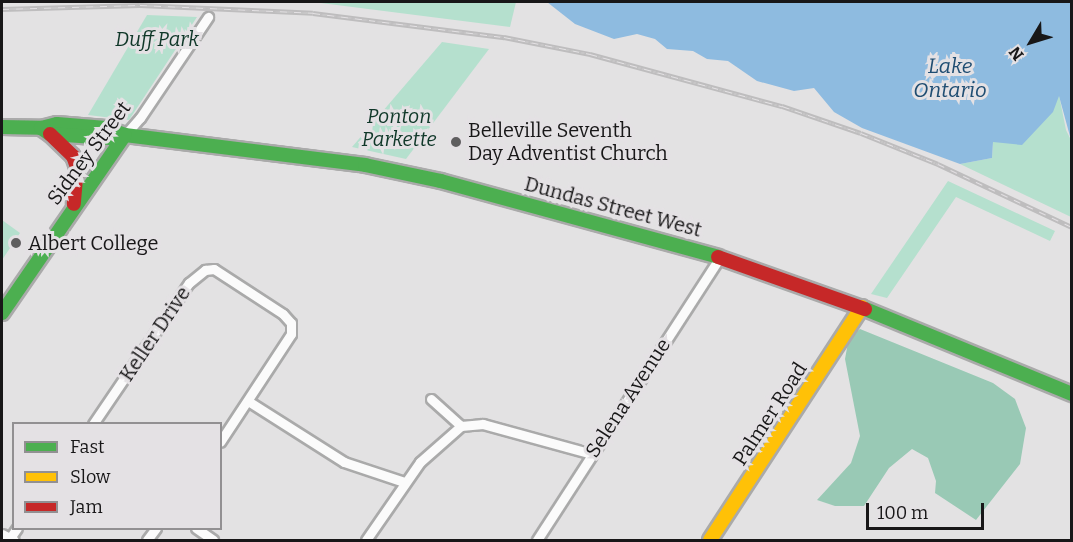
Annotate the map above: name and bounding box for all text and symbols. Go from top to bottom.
north arrow [1001,12,1061,72]
park label: Duff Park [115,27,199,51]
text: N [1005,43,1028,64]
water label: Lake Ontario [913,53,987,103]
street label: Sidney Street [42,97,136,209]
park label: Ponton Parkette [361,104,437,151]
place label: Belleville Seventh Day Adventist Church [468,118,668,165]
marker: Belleville Seventh Day Adventist Church [449,135,463,149]
street label: Dundas Street West [522,172,704,242]
place label: Albert College [28,231,158,255]
marker: Albert College [9,236,23,250]
street label: Keller Drive [115,282,195,386]
street label: Selena Avenue [581,334,675,462]
street label: Palmer Road [728,358,812,470]
legend [12,422,222,530]
text: Fast [70,436,105,458]
text: Slow [70,466,110,488]
scale bar [869,491,988,529]
text: Jam [70,496,103,518]
text: 100 m [877,502,928,524]

